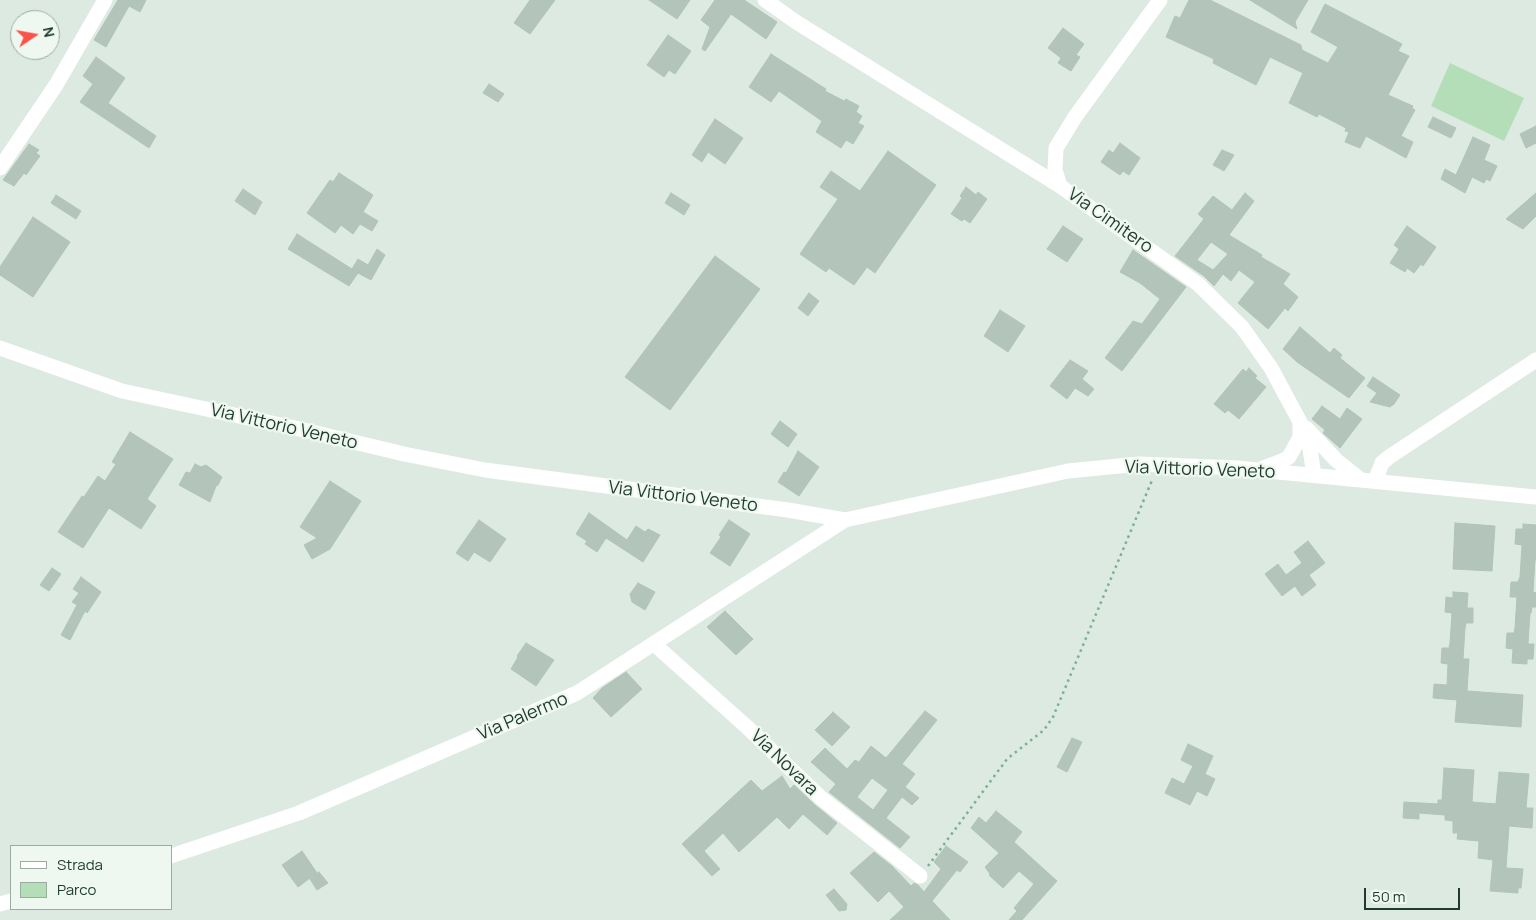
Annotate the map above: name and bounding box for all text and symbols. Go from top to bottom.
north arrow [10,10,60,60]
text: N [39,25,60,39]
street label: Via Cimitero [1063,184,1157,258]
street label: Via Vittorio Veneto [208,400,360,454]
street label: Via Vittorio Veneto [1124,457,1276,483]
street label: Via Vittorio Veneto [607,477,759,517]
street label: Via Palermo [475,688,571,746]
street label: Via Novara [746,725,822,801]
legend [10,845,172,910]
text: Strada [57,854,103,875]
scale bar [1366,878,1462,910]
text: Parco [57,879,96,900]
text: 50 m [1372,886,1406,907]

